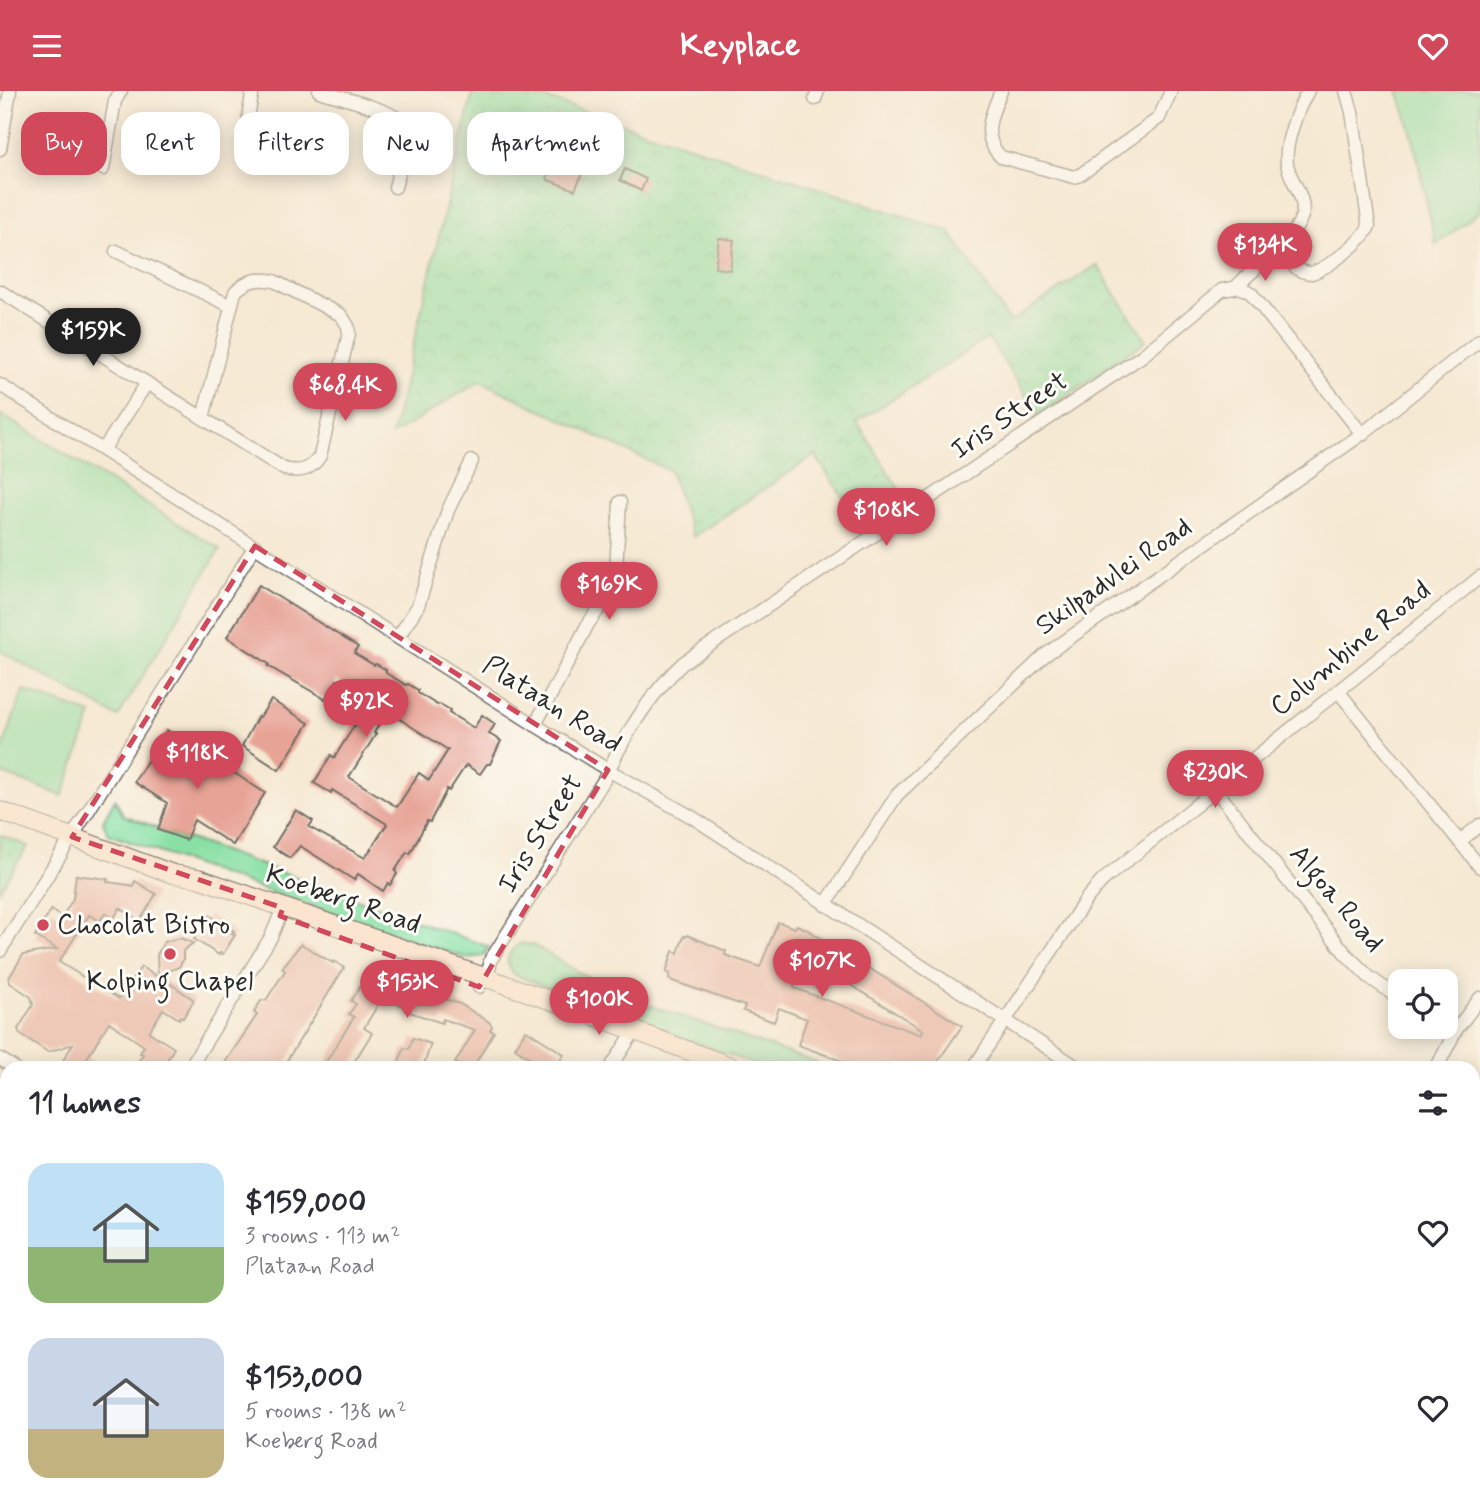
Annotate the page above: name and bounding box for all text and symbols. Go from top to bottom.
text: Keyplace [680,25,800,67]
icon: menu [28,27,66,65]
icon: heart [1414,27,1452,65]
chip: Buy [21,112,107,175]
chip: Rent [121,112,220,175]
chip: Filters [234,112,349,175]
chip: New [363,112,453,175]
chip: Apartment [467,112,624,175]
pin: $134K [1216,223,1314,283]
text: $134K [1233,231,1297,261]
pin: $159K [44,309,142,368]
text: $159K [61,316,125,346]
pin: $68.4K [288,363,402,423]
street label: Iris Street [944,363,1076,469]
text: $68.4K [309,371,381,401]
pin: $108K [837,489,935,548]
text: $108K [853,496,919,526]
street label: Skilpadvlei Road [1029,509,1199,645]
pin: $169K [560,563,658,622]
text: $169K [577,570,641,600]
street label: Columbine Road [1263,573,1439,725]
street label: Plataan Road [475,647,629,763]
pin: $92K [325,679,407,739]
text: $92K [339,687,393,717]
pin: $118K [148,731,246,791]
text: $118K [166,739,228,769]
pin: $230K [1166,751,1264,810]
text: $230K [1183,758,1247,788]
street label: Iris Street [490,767,592,901]
street label: Algoa Road [1278,837,1392,963]
street label: Koeberg Road [260,856,425,947]
place label: Chocolat Bistro [57,907,230,944]
marker: Chocolat Bistro [35,917,51,933]
pin: $107K [773,939,871,999]
marker: Kolping Chapel [162,946,178,962]
text: $107K [789,947,855,977]
pin: $153K [358,961,456,1020]
place label: Kolping Chapel [87,964,253,1004]
text: $153K [376,968,438,998]
map controls [1388,969,1458,1039]
button: locate [1388,969,1458,1039]
pin: $100K [550,977,648,1037]
text: $100K [565,985,633,1015]
text: 11 homes [28,1084,141,1123]
icon: filters [1414,1084,1452,1122]
text: $159,000 [245,1183,366,1222]
icon: home [84,1191,168,1275]
icon: heart [1414,1214,1452,1252]
text: 3 rooms · 113 m² [245,1222,400,1252]
text: Plataan Road [245,1252,375,1282]
text: $153,000 [245,1358,363,1397]
icon: home [84,1366,168,1450]
icon: heart [1414,1389,1452,1427]
text: 5 rooms · 138 m² [245,1397,407,1427]
text: Koeberg Road [245,1427,378,1457]

